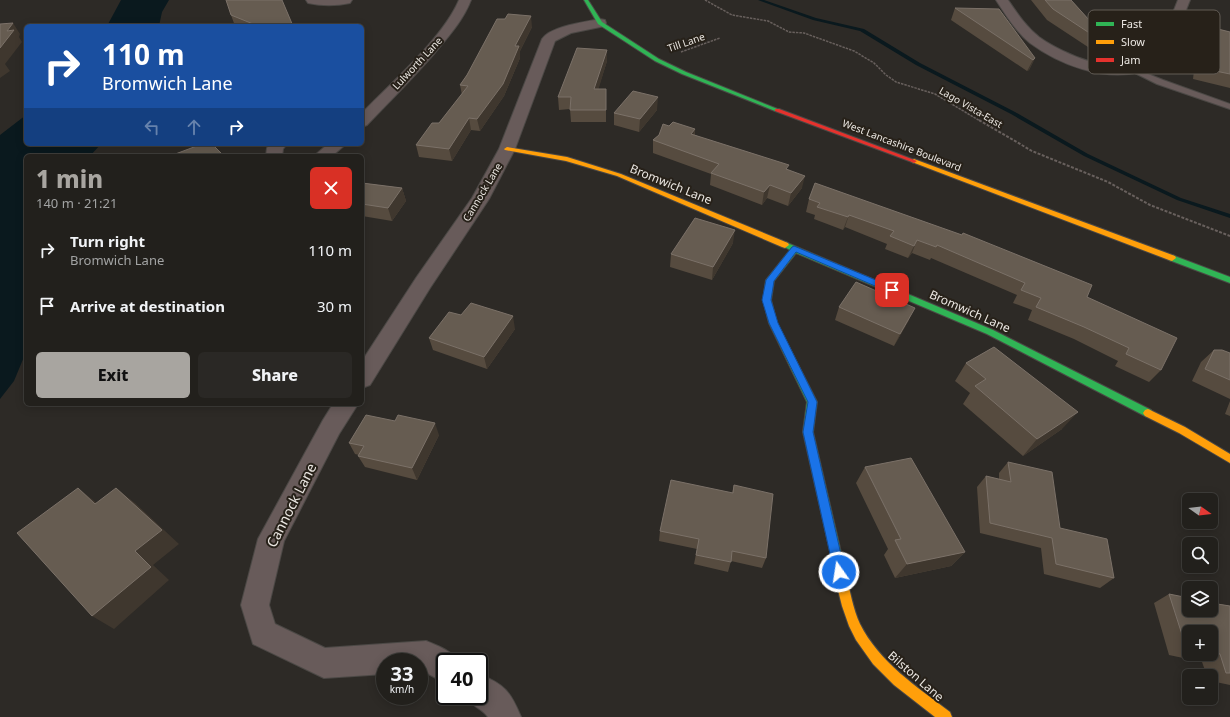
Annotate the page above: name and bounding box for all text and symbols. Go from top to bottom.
legend [1088,10,1220,74]
text: Fast [1121,16,1142,31]
street label: Till Lane [665,29,707,55]
street label: Lulworth Lane [389,33,445,92]
text: Slow [1121,34,1145,49]
text: 110 m [102,35,185,73]
icon: right [36,40,88,92]
text: Jam [1120,52,1140,67]
text: Bromwich Lane [102,71,233,95]
street label: Lago Vista-East [937,83,1006,131]
icon: left [141,116,163,138]
icon: ahead [183,116,205,138]
icon: right [225,116,247,138]
street label: West Lancashire Boulevard [840,116,964,174]
street label: Cannock Lane [459,160,505,224]
street label: Bromwich Lane [627,160,715,208]
text: 1 min [36,162,103,195]
button: close [310,167,352,209]
text: 140 m · 21:21 [36,194,117,212]
text: Turn right [70,231,145,251]
icon: right [36,239,58,261]
text: 110 m [308,240,352,260]
text: Bromwich Lane [70,251,164,269]
pin [875,273,909,307]
icon: arrive [881,279,903,301]
street label: Bromwich Lane [927,286,1013,337]
icon: arrive [36,295,58,317]
text: Arrive at destination [70,296,225,316]
text: 30 m [317,296,352,316]
button: Exit [36,352,190,398]
button: Share [198,352,352,398]
street label: Cannock Lane [262,460,320,550]
north arrow [1182,493,1218,529]
map controls [1182,493,1218,705]
button: search [1182,537,1218,573]
position arrow [818,551,860,593]
button: layers [1182,581,1218,617]
button: + [1182,625,1218,661]
street label: Bilston Lane [884,647,948,705]
speed limit sign: 40 [436,653,488,705]
text: 33 [391,660,413,687]
button: − [1182,669,1218,705]
text: km/h [390,682,414,696]

